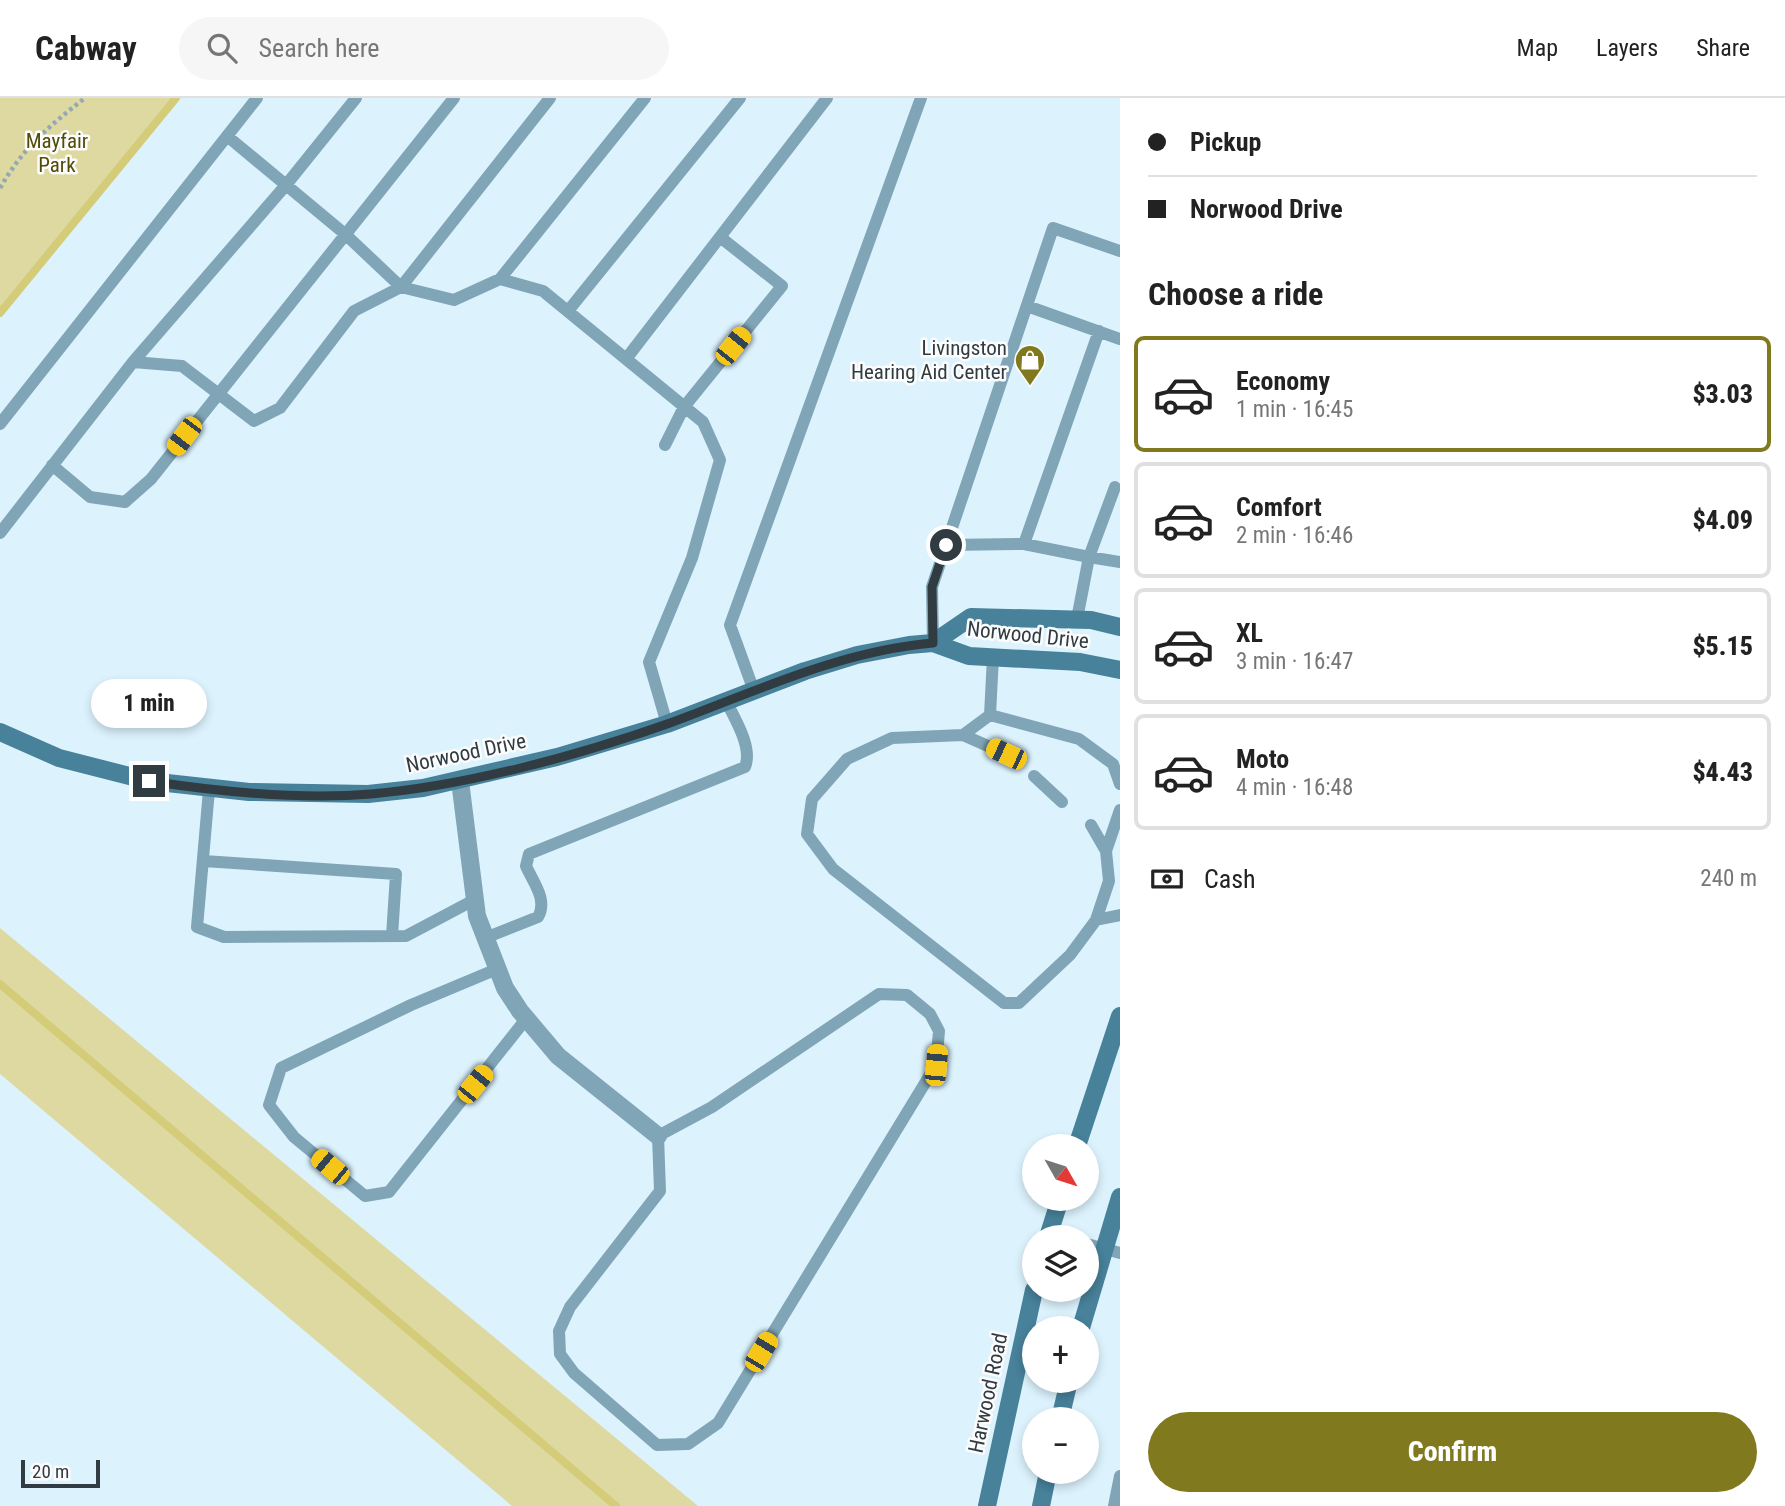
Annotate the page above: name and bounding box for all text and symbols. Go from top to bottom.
search box [179,17,669,80]
text: Cabway [35,29,137,68]
icon: search [203,29,241,67]
text: Search here [259,33,380,63]
text: Map [1517,34,1558,62]
text: Layers [1596,34,1658,62]
text: Share [1696,34,1750,62]
text: Pickup [1190,127,1261,157]
park label: Mayfair Park [26,129,88,177]
text: Norwood Drive [1190,194,1343,224]
text: Choose a ride [1148,275,1323,313]
car [712,323,755,369]
place label: Livingston Hearing Aid Center [851,336,1007,384]
shop icon: Livingston Hearing Aid Center [1013,343,1047,387]
icon: car [1152,363,1215,426]
text: Economy [1236,366,1330,396]
text: $3.03 [1692,379,1753,409]
text: 1 min · 16:45 [1236,396,1353,423]
car [163,413,206,459]
icon: car [1152,489,1215,552]
text: Comfort [1236,492,1322,522]
text: $4.09 [1692,505,1753,535]
text: 2 min · 16:46 [1236,522,1353,549]
route start [930,529,962,561]
icon: car [1152,615,1215,678]
street label: Norwood Drive [966,617,1090,653]
text: XL [1236,618,1263,648]
text: $5.15 [1692,631,1753,661]
text: 3 min · 16:47 [1236,648,1353,675]
callout: 1 min [91,680,207,728]
text: 1 min [123,690,175,717]
street label: Norwood Drive [404,729,528,777]
car [983,736,1030,772]
icon: car [1152,741,1215,804]
text: Moto [1236,744,1289,774]
text: $4.43 [1692,757,1753,787]
route end [133,765,165,797]
text: 4 min · 16:48 [1236,774,1353,801]
icon: cash [1148,860,1186,898]
text: Cash [1204,864,1256,894]
text: 240 m [1700,865,1757,892]
car [924,1043,949,1087]
car [454,1061,497,1107]
north arrow [1022,1134,1099,1211]
map controls [1022,1134,1099,1484]
car [308,1145,353,1189]
button: layers [1022,1225,1099,1302]
button: + [1022,1316,1099,1393]
car [742,1329,781,1375]
street label: Harwood Road [964,1331,1012,1455]
button: − [1022,1407,1099,1484]
button: Confirm [1148,1412,1757,1492]
scale bar [21,1457,100,1489]
text: 20 m [32,1460,69,1483]

